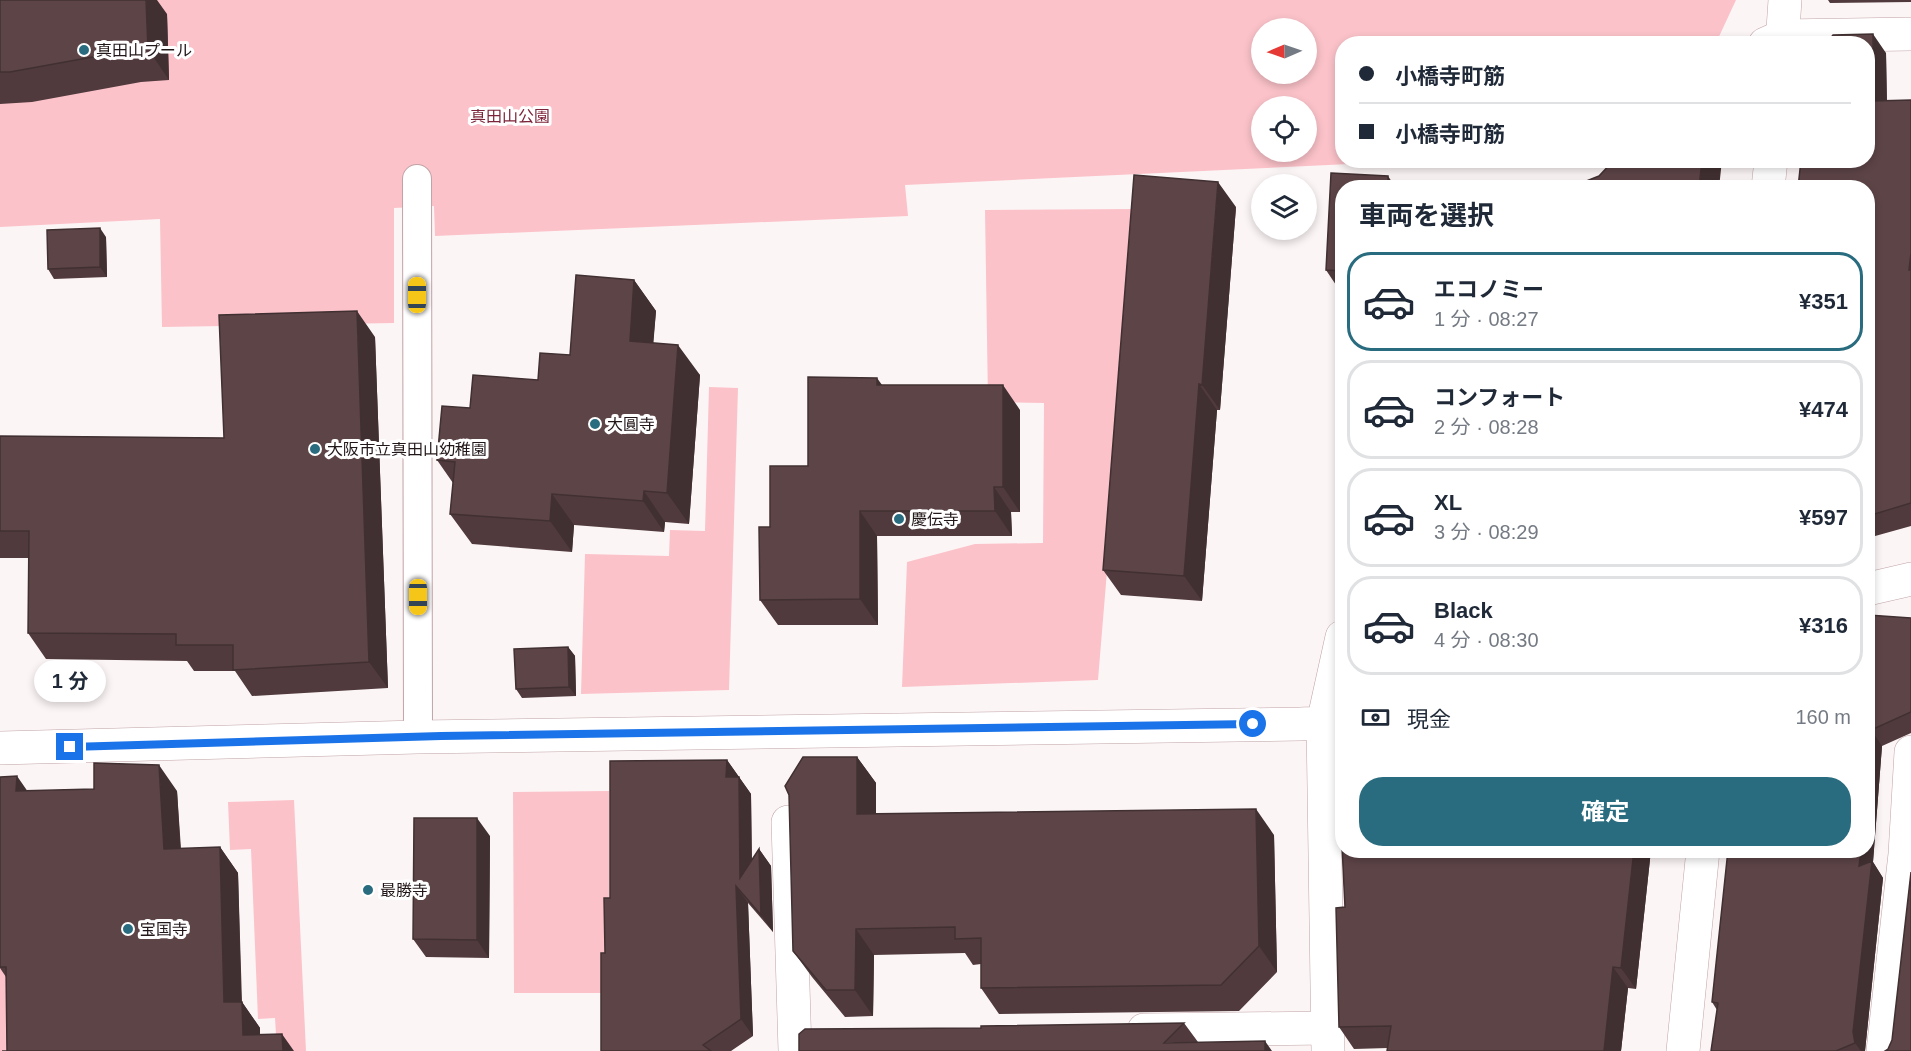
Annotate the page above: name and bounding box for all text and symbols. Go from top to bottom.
north arrow [1251,18,1317,84]
map controls [1251,18,1317,240]
place label: 真田山プール [96,42,192,59]
marker: 真田山プール [77,43,91,57]
text: 小橋寺町筋 [1395,64,1505,89]
button: locate [1251,96,1317,162]
park label: 真田山公園 [470,108,550,125]
text: 小橋寺町筋 [1395,122,1505,147]
button: layers [1251,174,1317,240]
text: 車両を選択 [1359,201,1494,231]
icon: car [1362,275,1416,329]
car [408,277,426,313]
text: エコノミー [1434,277,1544,302]
text: ¥351 [1799,289,1848,314]
text: 1 分 · 08:27 [1434,308,1539,330]
icon: car [1362,383,1416,437]
text: コンフォート [1434,385,1565,410]
text: ¥474 [1799,397,1848,422]
place label: 大圓寺 [607,416,655,433]
text: 2 分 · 08:28 [1434,416,1539,438]
marker: 大圓寺 [588,417,602,431]
place label: 大阪市立真田山幼稚園 [327,441,487,458]
marker: 大阪市立真田山幼稚園 [308,442,322,456]
text: XL [1434,490,1462,515]
icon: car [1362,491,1416,545]
text: ¥597 [1799,505,1848,530]
place label: 慶伝寺 [911,511,959,528]
marker: 慶伝寺 [892,512,906,526]
text: 3 分 · 08:29 [1434,521,1539,543]
car [409,579,427,615]
text: Black [1434,598,1493,623]
icon: car [1362,599,1416,653]
text: ¥316 [1799,613,1848,638]
text: 4 分 · 08:30 [1434,629,1539,651]
callout: 1 分 [34,660,106,702]
text: 1 分 [52,670,88,692]
icon: cash [1359,701,1392,734]
text: 160 m [1795,706,1851,728]
text: 現金 [1407,707,1451,732]
route start [1239,710,1266,737]
route end [56,733,83,760]
button: 確定 [1359,777,1851,846]
place label: 最勝寺 [380,882,428,899]
marker: 最勝寺 [361,883,375,897]
place label: 宝国寺 [140,921,188,938]
marker: 宝国寺 [121,922,135,936]

